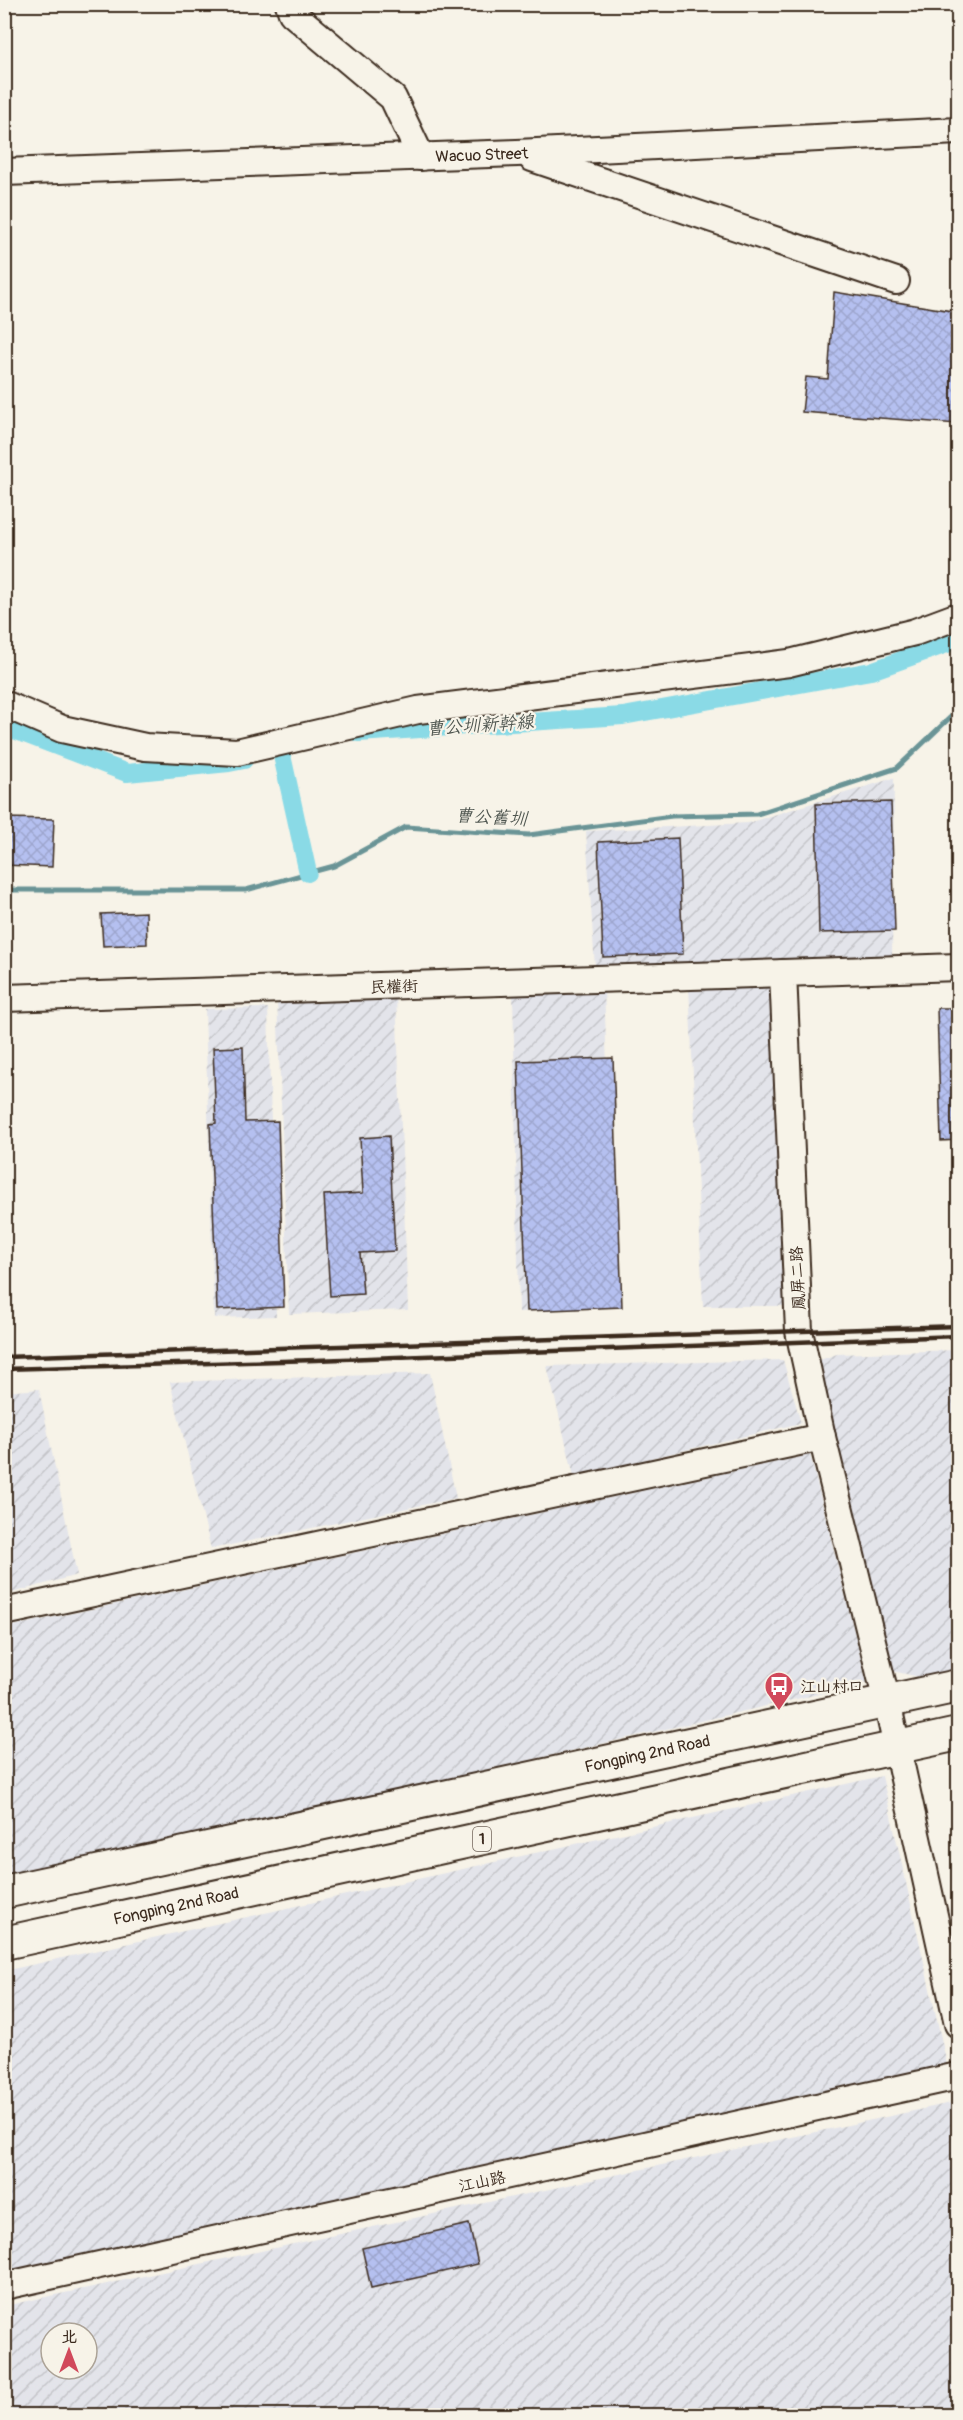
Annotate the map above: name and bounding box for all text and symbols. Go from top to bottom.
street label: Wacuo Street [435,143,529,167]
water label: 曹公圳新幹線 [425,710,536,741]
water label: 曹公舊圳 [454,804,530,831]
street label: 民權街 [370,976,418,998]
street label: 鳳屏二路 [786,1245,810,1310]
bus stop icon: 江山村口 [763,1670,795,1712]
place label: 江山村口 [800,1677,864,1697]
street label: Fongping 2nd Road [583,1731,712,1777]
road number: 1 [473,1827,491,1851]
street label: Fongping 2nd Road [112,1883,241,1930]
street label: 江山路 [457,2167,508,2197]
north arrow [39,2321,99,2381]
text: 北 [61,2327,77,2347]

